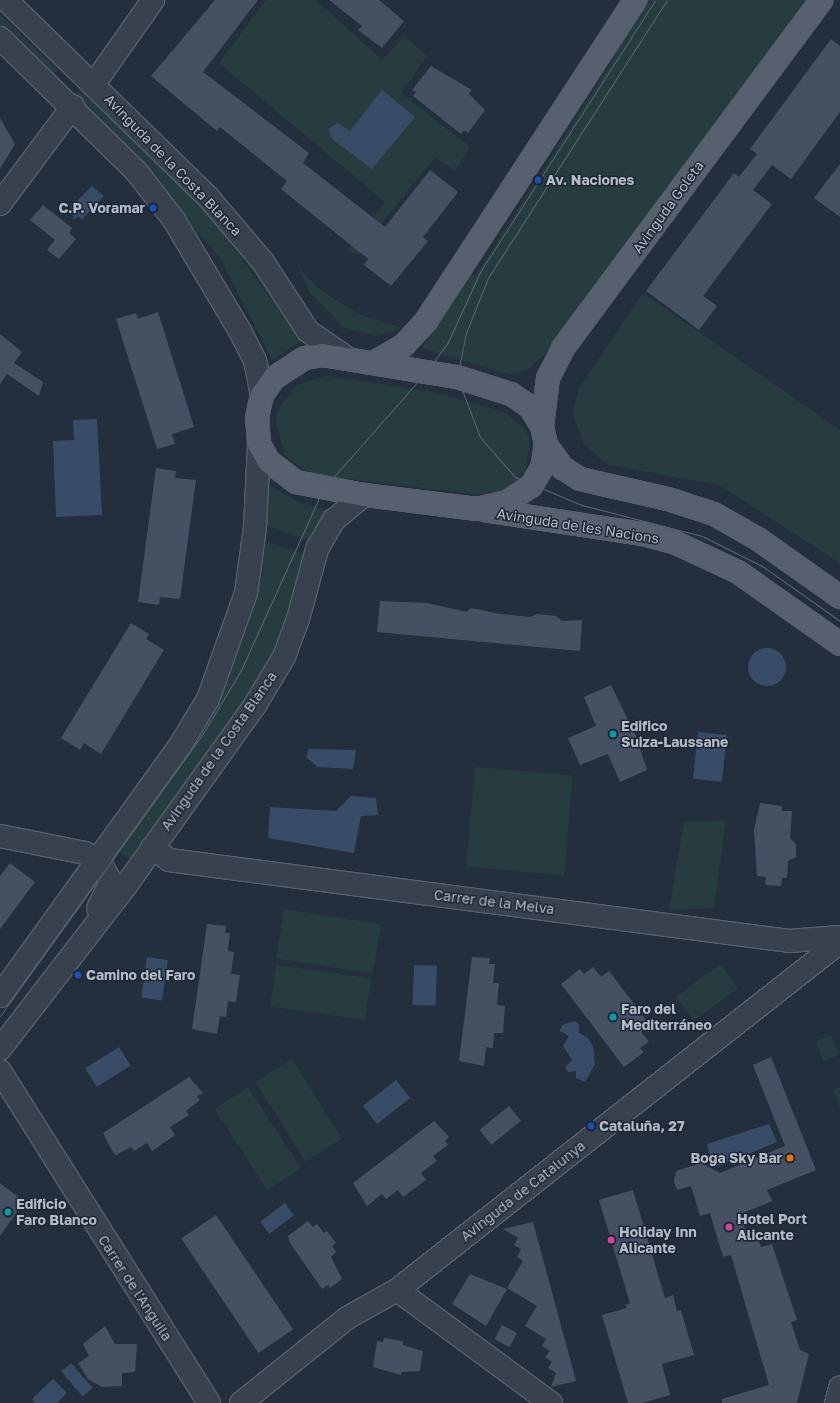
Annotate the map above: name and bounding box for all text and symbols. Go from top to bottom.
street label: Avinguda de la Costa Blanca [101,91,245,239]
street label: Avinguda Goleta [629,158,707,256]
place label: Av. Naciones [546,172,634,188]
marker: Av. Naciones [533,175,543,185]
place label: C.P. Voramar [58,200,145,216]
marker: C.P. Voramar [148,203,158,213]
street label: Avinguda de les Nacions [496,505,660,547]
street label: Avinguda de la Costa Blanca [158,668,280,834]
place label: Edifico Suiza-Laussane [621,718,728,750]
marker: Edifico Suiza-Laussane [608,729,618,739]
street label: Carrer de la Melva [433,886,555,918]
place label: Camino del Faro [86,967,195,983]
marker: Camino del Faro [73,970,83,980]
place label: Faro del Mediterráneo [621,1001,712,1034]
marker: Faro del Mediterráneo [608,1012,618,1022]
place label: Cataluña, 27 [599,1118,685,1134]
marker: Cataluña, 27 [586,1121,596,1131]
street label: Avinguda de Catalunya [457,1137,589,1245]
place label: Boga Sky Bar [691,1150,782,1166]
marker: Boga Sky Bar [785,1153,795,1163]
place label: Edificio Faro Blanco [16,1196,97,1228]
marker: Edificio Faro Blanco [3,1207,13,1217]
place label: Hotel Port Alicante [737,1211,807,1244]
marker: Hotel Port Alicante [724,1222,734,1232]
place label: Holiday Inn Alicante [619,1224,697,1256]
street label: Carrer de l'Anguila [95,1232,175,1344]
marker: Holiday Inn Alicante [606,1235,616,1245]

